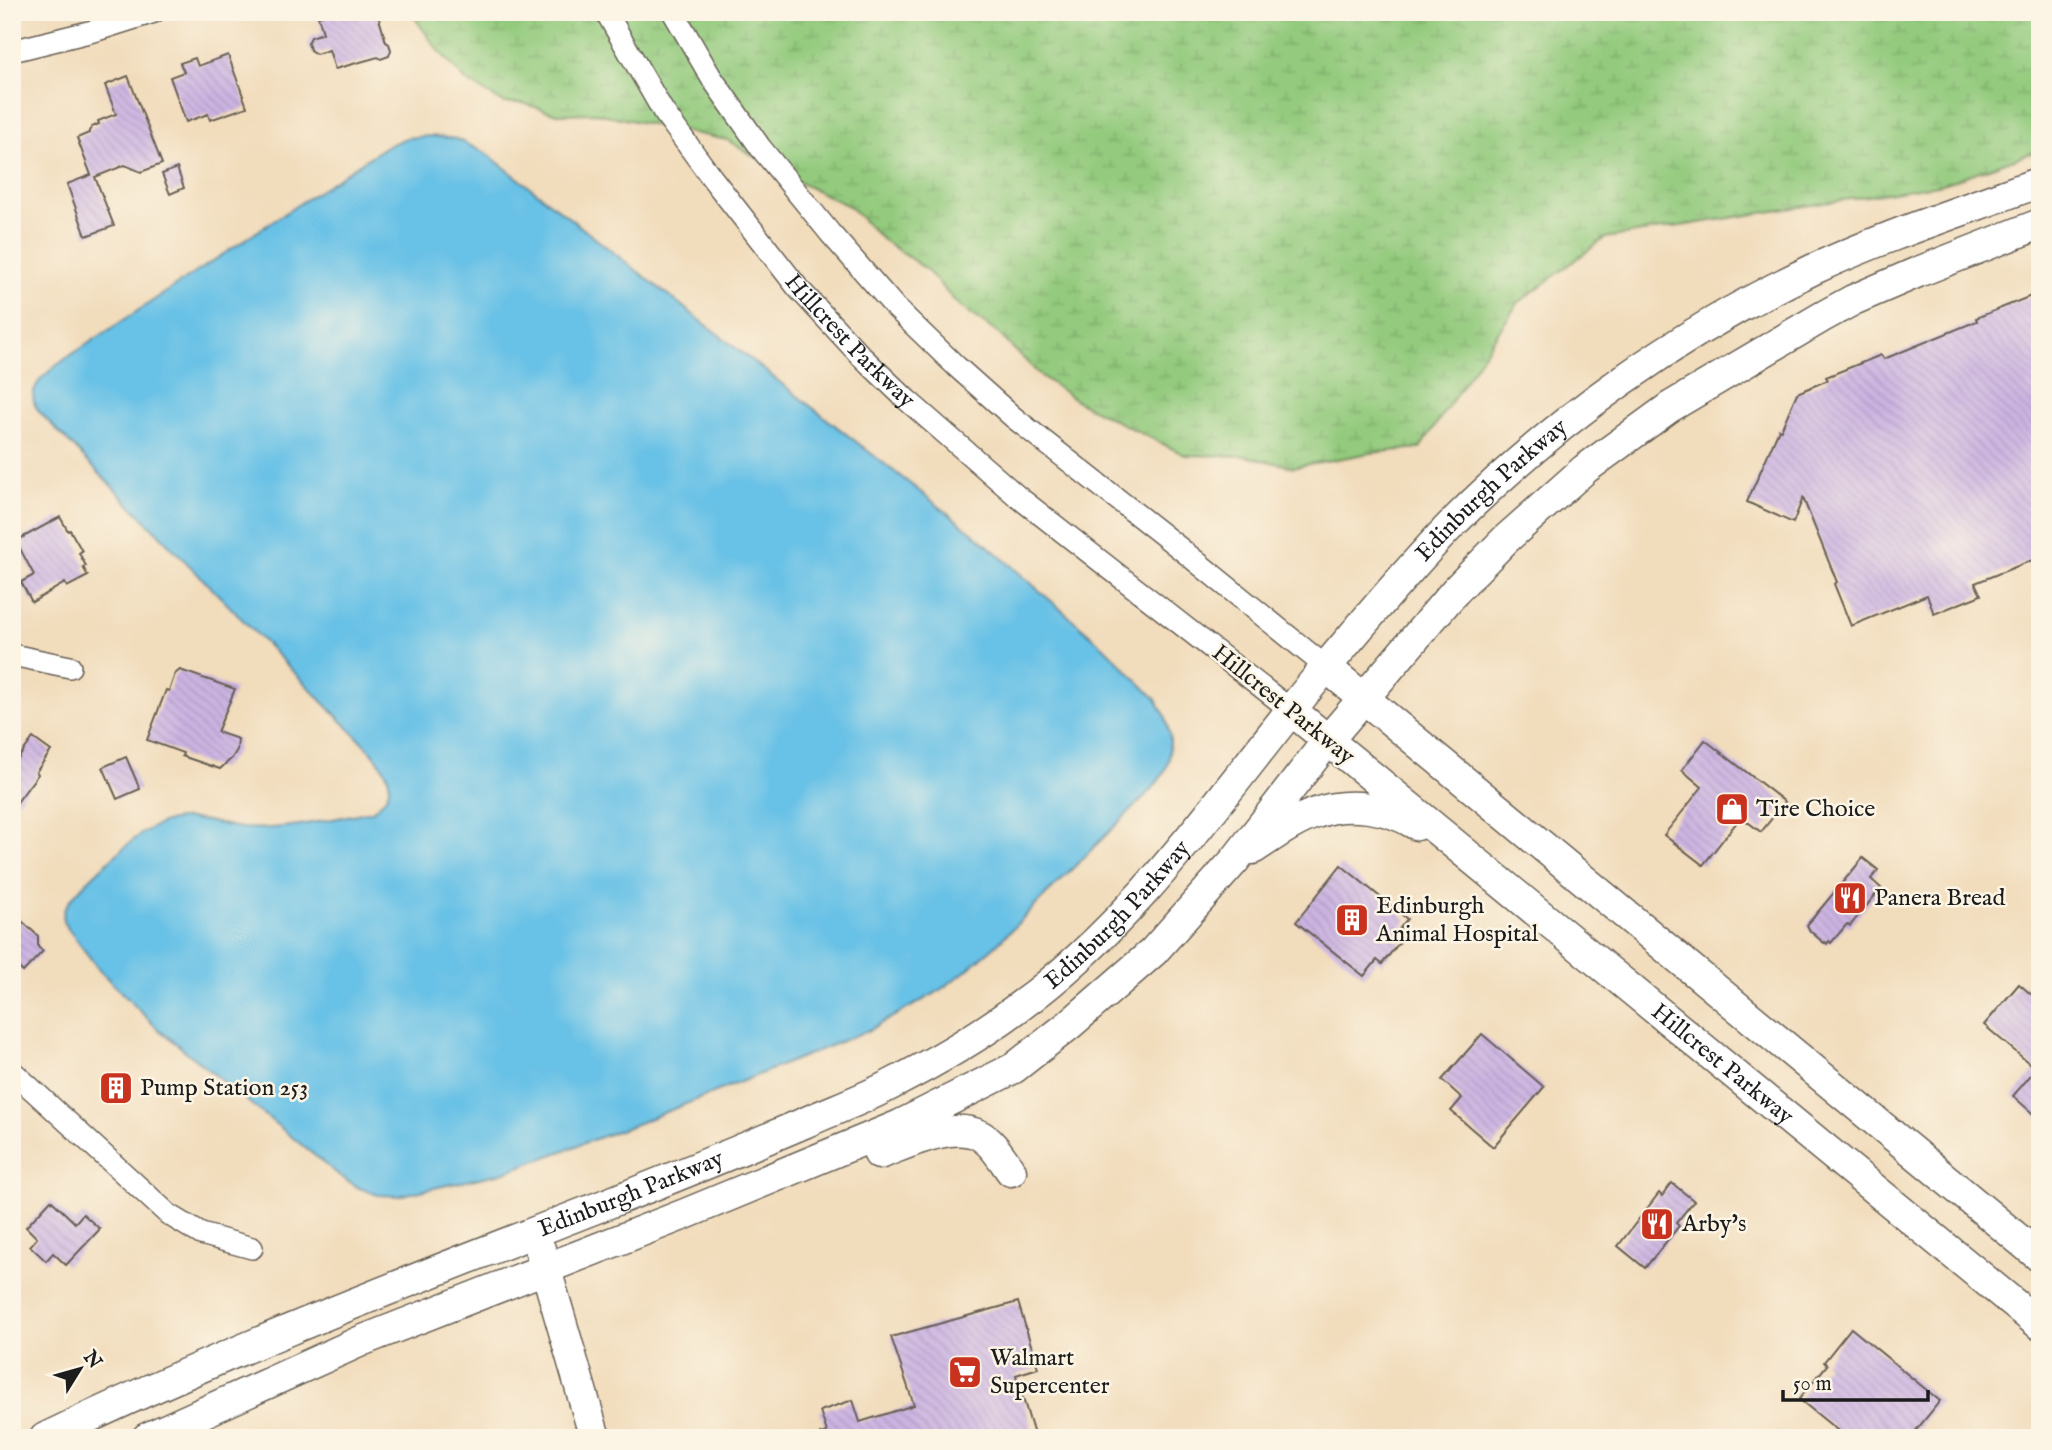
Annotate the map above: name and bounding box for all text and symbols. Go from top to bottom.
street label: Hillcrest Parkway [777,268,922,415]
street label: Edinburgh Parkway [1409,412,1574,568]
street label: Hillcrest Parkway [1205,638,1361,772]
shop icon: Tire Choice [1713,790,1751,828]
place label: Tire Choice [1756,794,1875,825]
street label: Edinburgh Parkway [1038,834,1197,996]
restaurant icon: Panera Bread [1831,879,1869,917]
place label: Panera Bread [1874,883,2005,914]
place label: Edinburgh Animal Hospital [1375,891,1539,950]
building icon: Edinburgh Animal Hospital [1333,901,1371,939]
street label: Hillcrest Parkway [1645,996,1800,1132]
building icon: Pump Station 253 [97,1069,135,1107]
place label: Pump Station 253 [140,1073,308,1104]
street label: Edinburgh Parkway [534,1143,728,1245]
restaurant icon: Arby's [1638,1205,1676,1243]
place label: Arby's [1681,1209,1746,1240]
north arrow [46,1334,116,1404]
place label: Walmart Supercenter [990,1343,1110,1402]
text: N [77,1345,107,1374]
supermarket icon: Walmart Supercenter [946,1353,984,1391]
scale bar [1783,1359,1928,1403]
text: 50 m [1793,1371,1832,1398]

